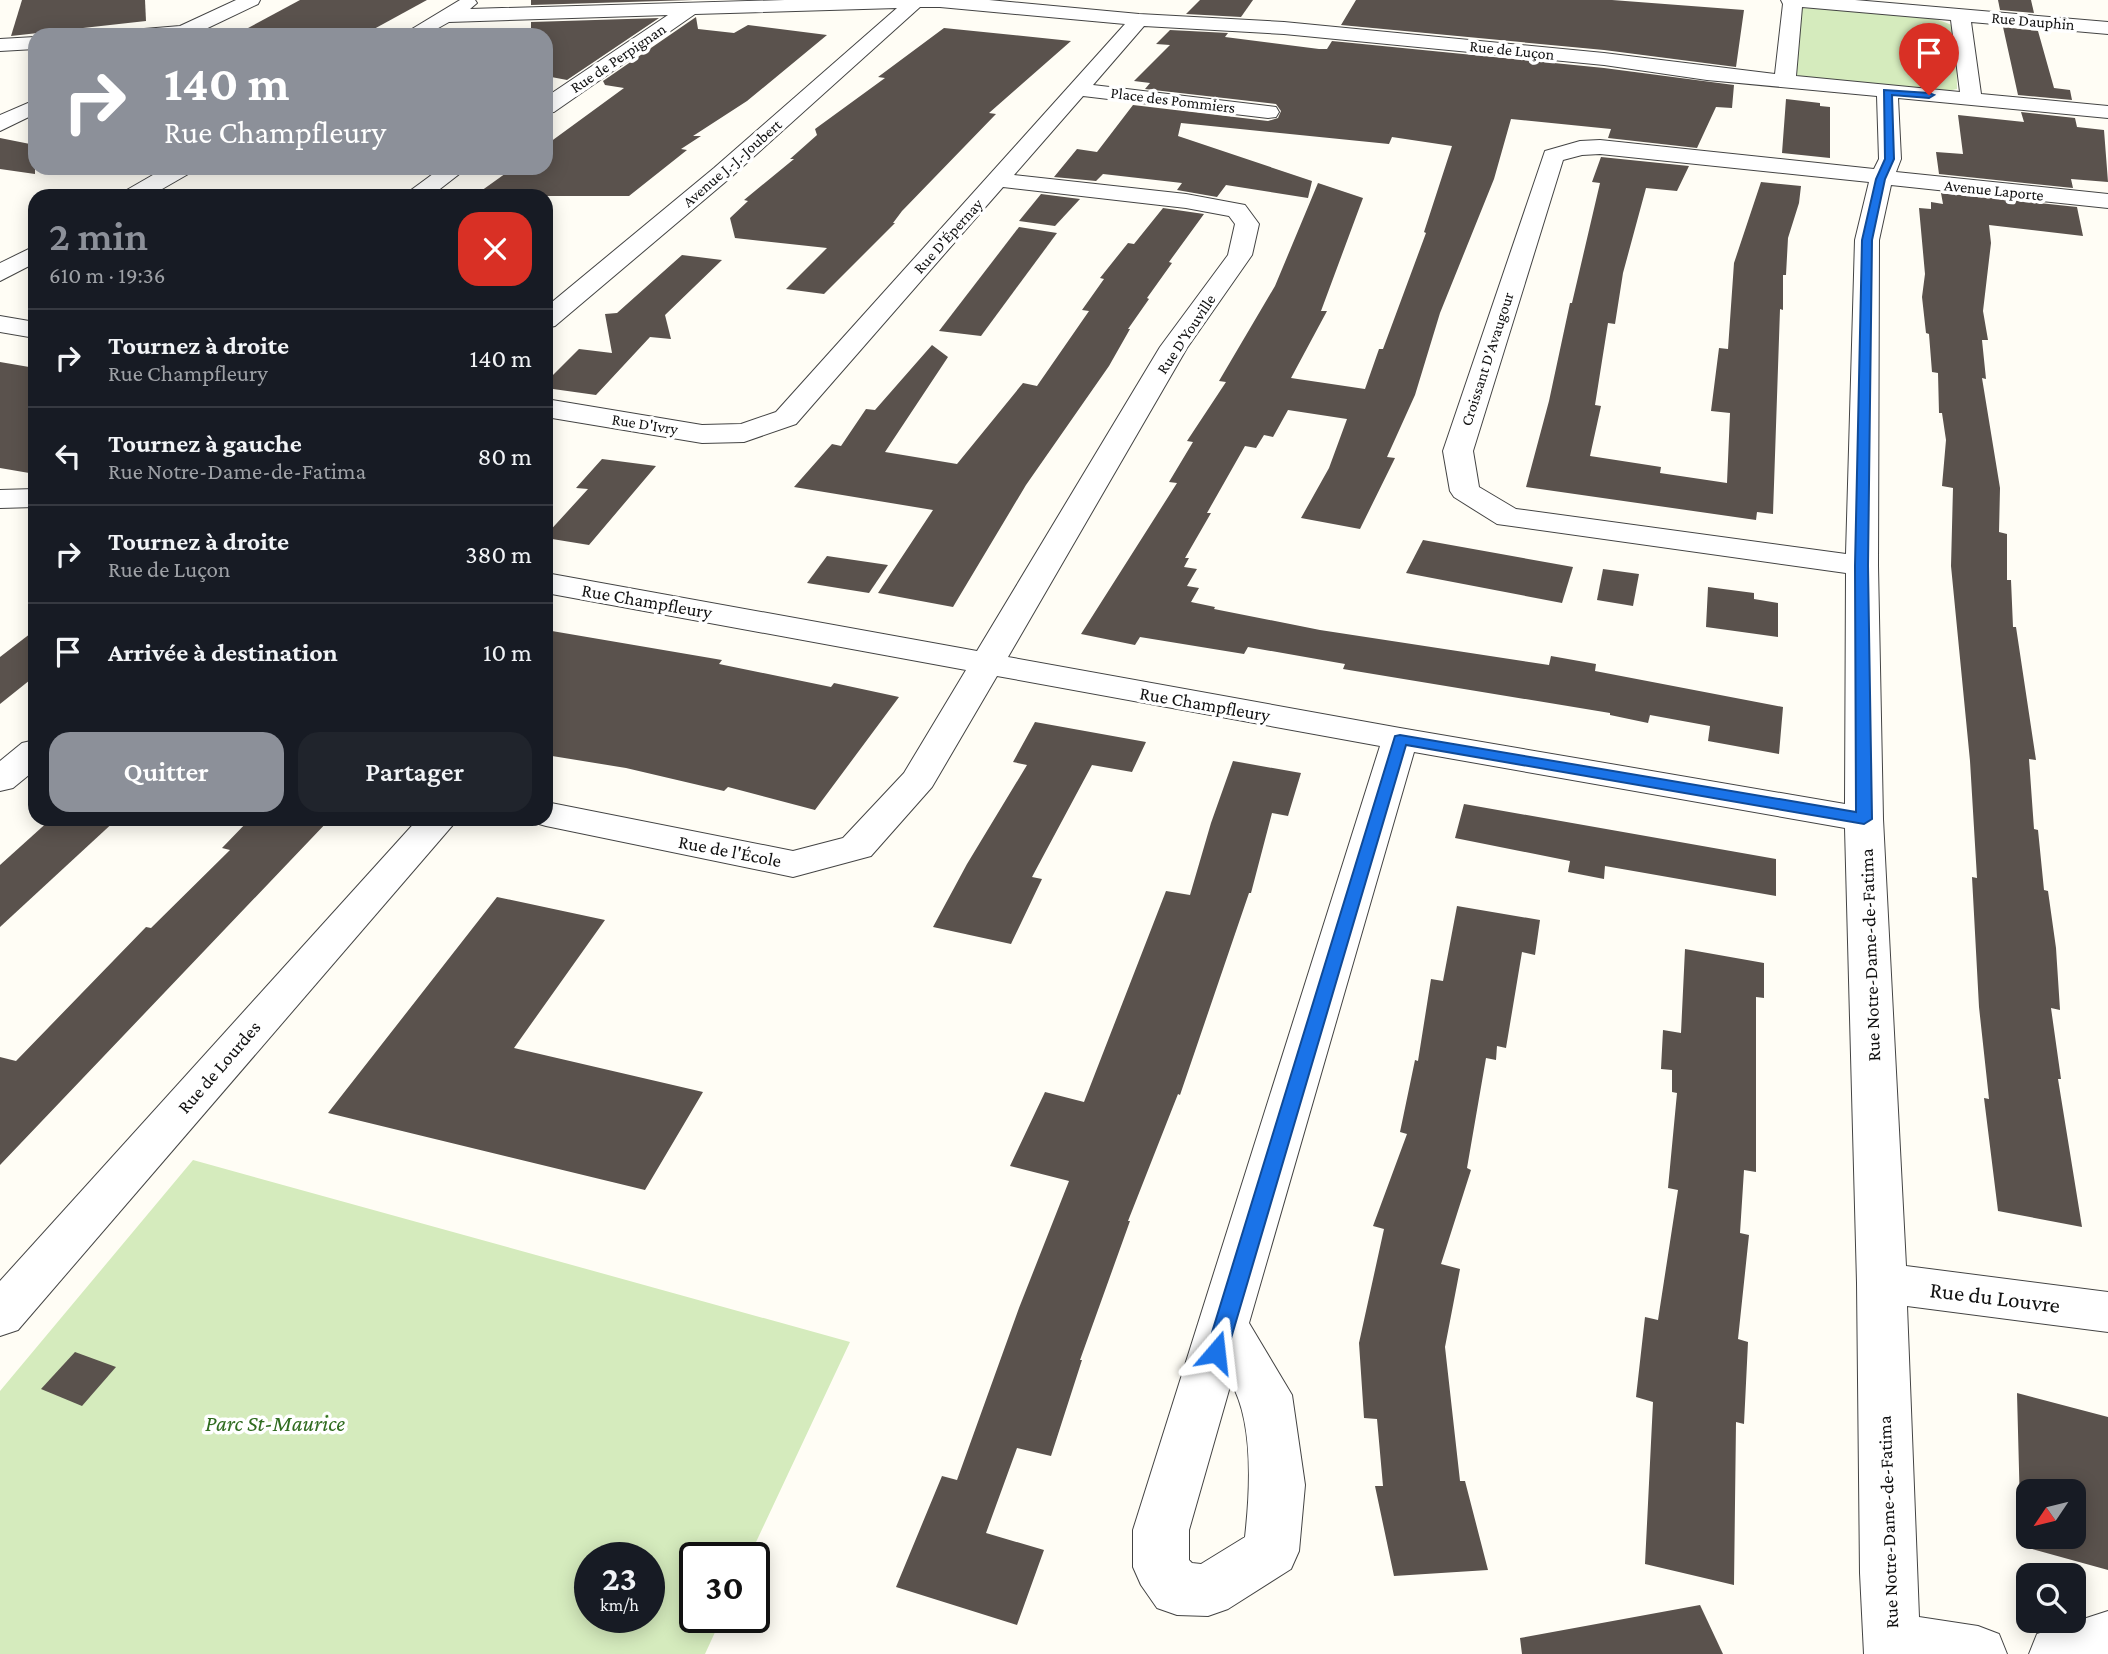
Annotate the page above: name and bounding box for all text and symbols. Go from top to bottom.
street label: Rue Dauphin [1991,9,2076,34]
street label: Rue de Perpignan [567,20,670,97]
pin [1899,23,1959,95]
icon: arrive [1910,34,1948,72]
street label: Rue de Luçon [1469,37,1556,64]
icon: right [49,56,140,147]
text: 140 m [164,56,289,111]
street label: Place des Pommiers [1110,84,1236,116]
text: Rue Champfleury [164,114,386,150]
street label: Avenue J.-J.-Joubert [679,115,786,211]
street label: Avenue Laporte [1943,176,2044,205]
street label: Rue D'Épernay [910,195,987,278]
text: 2 min [49,212,148,259]
button: close [458,212,532,286]
text: 610 m · 19:36 [49,262,165,288]
street label: Croissant D'Avaugour [1457,290,1518,428]
street label: Rue D'Youville [1153,291,1219,377]
text: Tournez à droite [108,331,289,360]
icon: right [49,339,87,377]
text: 140 m [470,344,532,373]
text: Rue Champfleury [108,360,268,386]
street label: Rue D'Ivry [611,410,680,439]
text: Tournez à gauche [108,429,302,458]
icon: left [49,437,87,475]
text: 80 m [478,442,532,471]
text: Rue Notre-Dame-de-Fatima [108,458,366,484]
text: Tournez à droite [108,527,289,556]
icon: right [49,535,87,573]
text: 380 m [465,540,532,569]
text: Rue de Luçon [108,556,230,582]
street label: Rue Champfleury [580,579,714,623]
icon: arrive [49,633,87,671]
text: Arrivée à destination [108,638,338,667]
text: 10 m [483,638,532,667]
street label: Rue Champfleury [1138,682,1272,726]
button: Quitter [49,732,284,812]
button: Partager [298,732,532,812]
street label: Rue de l'École [677,831,783,871]
street label: Rue Notre-Dame-de-Fatima [1856,848,1884,1062]
street label: Rue de Lourdes [173,1017,265,1117]
street label: Rue du Louvre [1928,1276,2062,1318]
position arrow [1179,1315,1253,1389]
park label: Parc St-Maurice [205,1410,345,1436]
street label: Rue Notre-Dame-de-Fatima [1874,1415,1902,1629]
north arrow [2016,1479,2086,1549]
map controls [2016,1479,2086,1633]
speed limit sign: 30 [679,1542,770,1633]
text: 23 [602,1559,637,1598]
button: search [2016,1563,2086,1633]
text: km/h [600,1595,639,1615]

